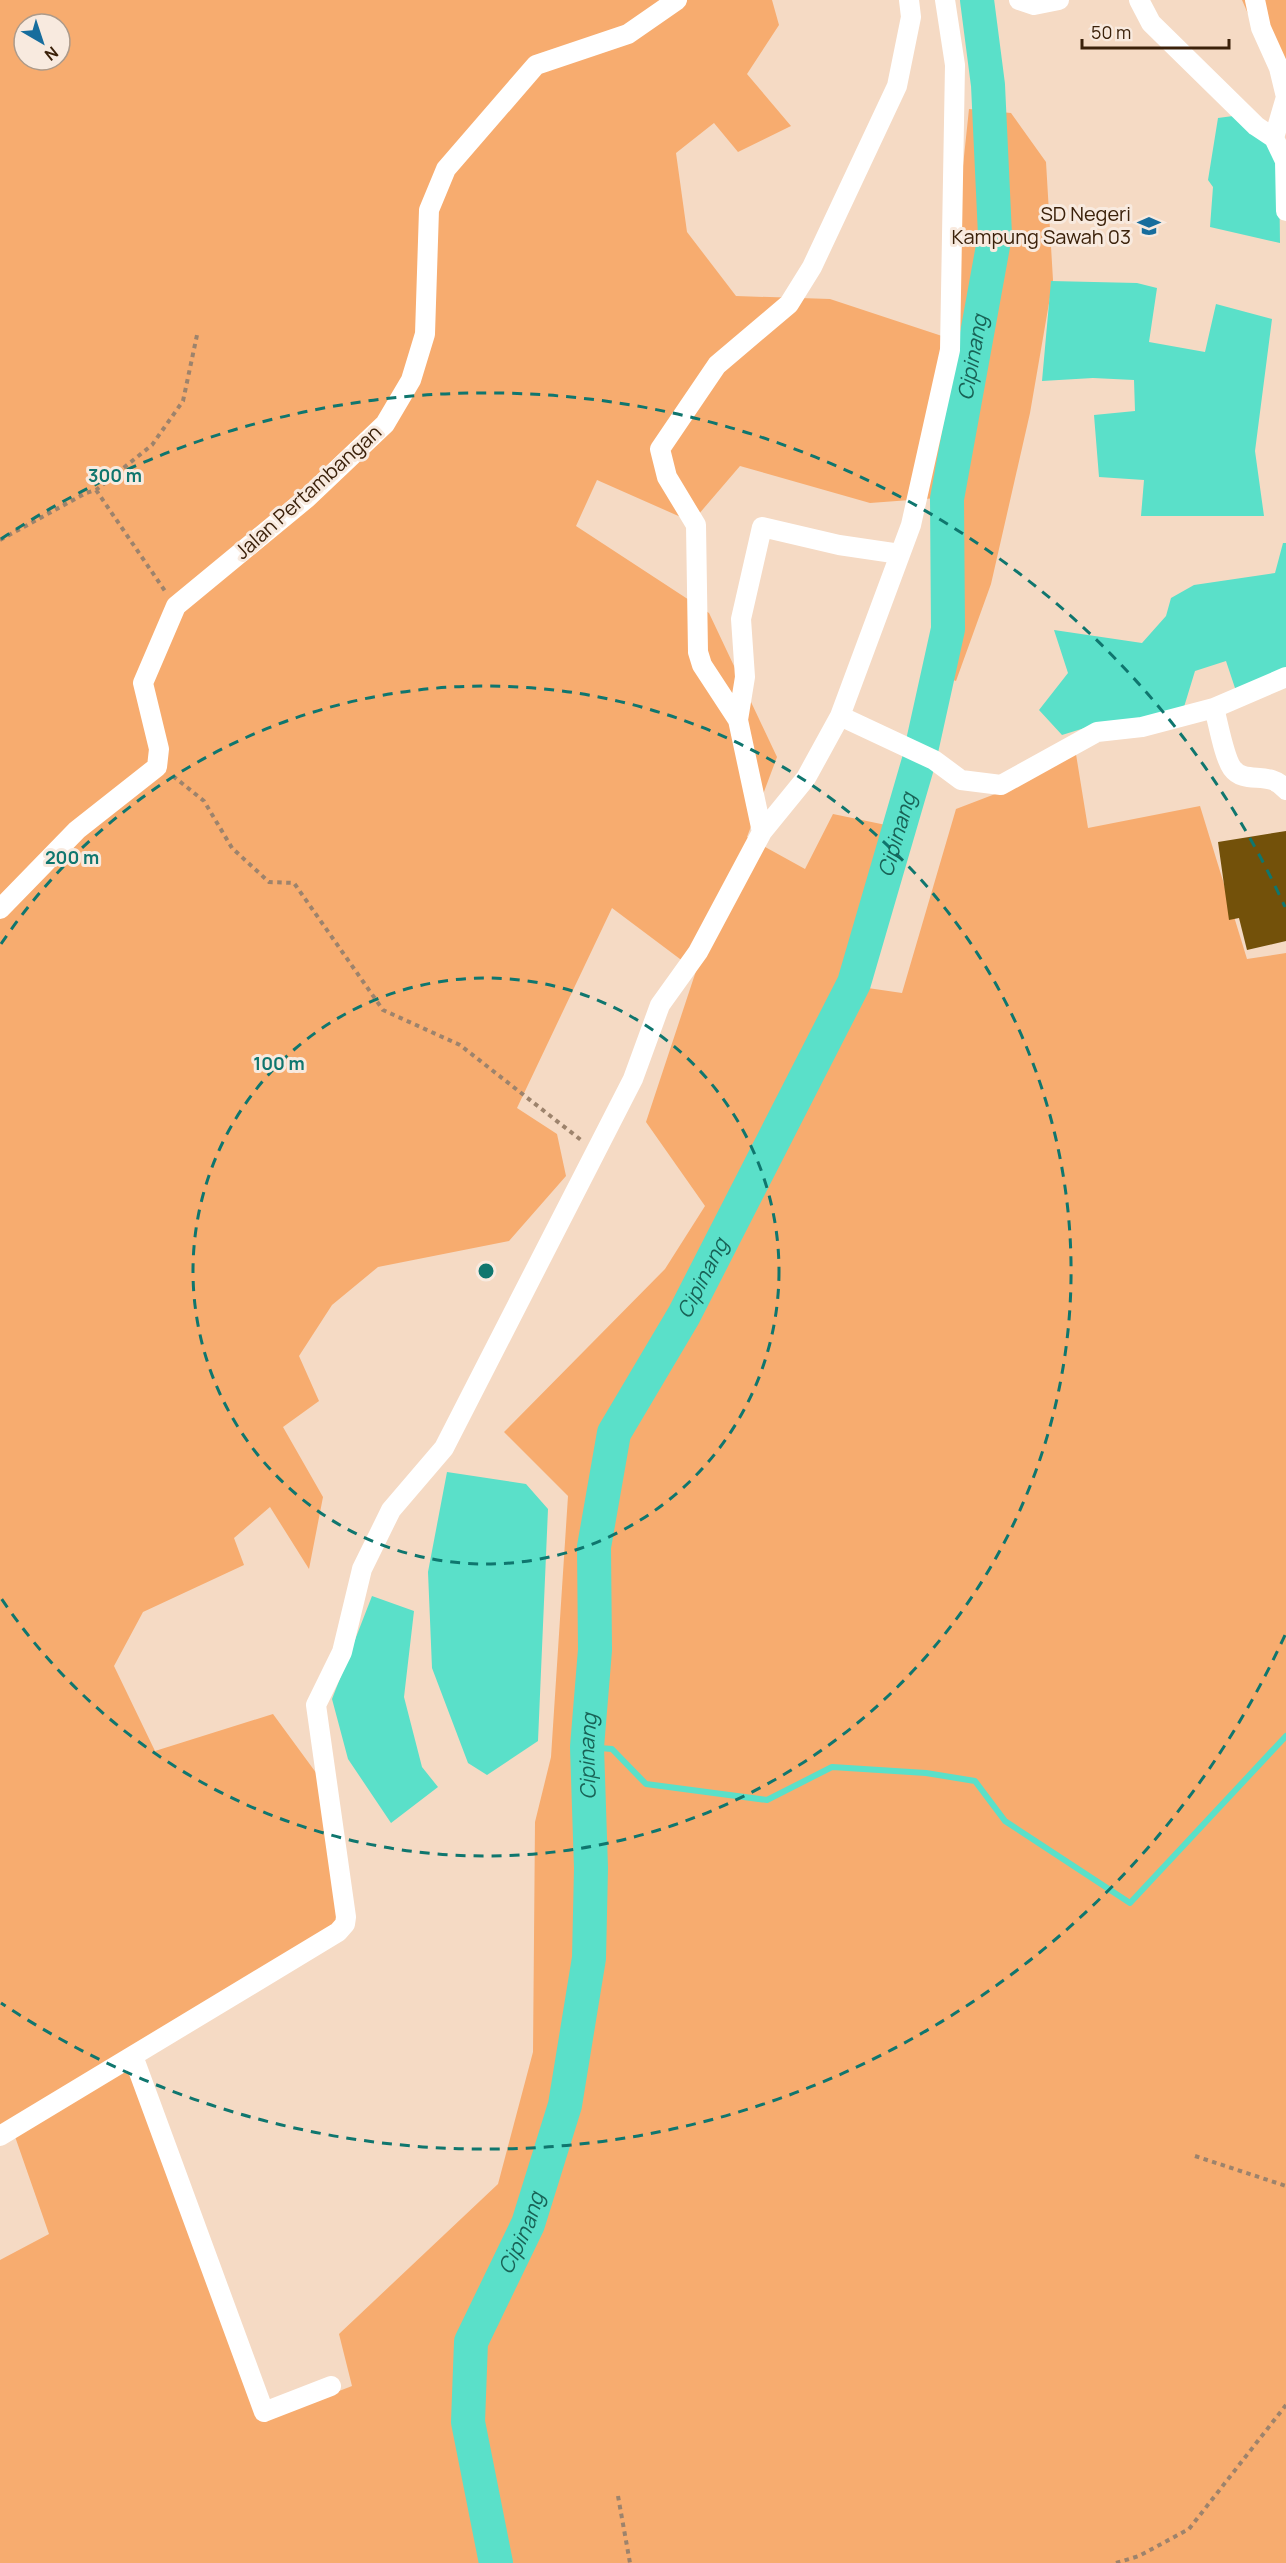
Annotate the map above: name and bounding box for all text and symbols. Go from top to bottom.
north arrow [12,12,72,72]
scale bar [1082,12,1229,50]
text: 50 m [1091,20,1131,44]
text: N [40,41,63,66]
place label: SD Negeri Kampung Sawah 03 [952,200,1131,250]
school or university icon: SD Negeri Kampung Sawah 03 [1136,213,1162,239]
water label: Cipinang [950,311,994,402]
street label: Jalan Pertambangan [229,418,387,565]
text: 300 m [88,463,142,487]
water label: Cipinang [871,788,922,880]
text: 200 m [45,845,99,869]
text: 100 m [253,1051,305,1075]
water label: Cipinang [670,1232,735,1323]
centre of rings [476,1261,496,1281]
water label: Cipinang [572,1711,603,1800]
water label: Cipinang [491,2187,550,2278]

